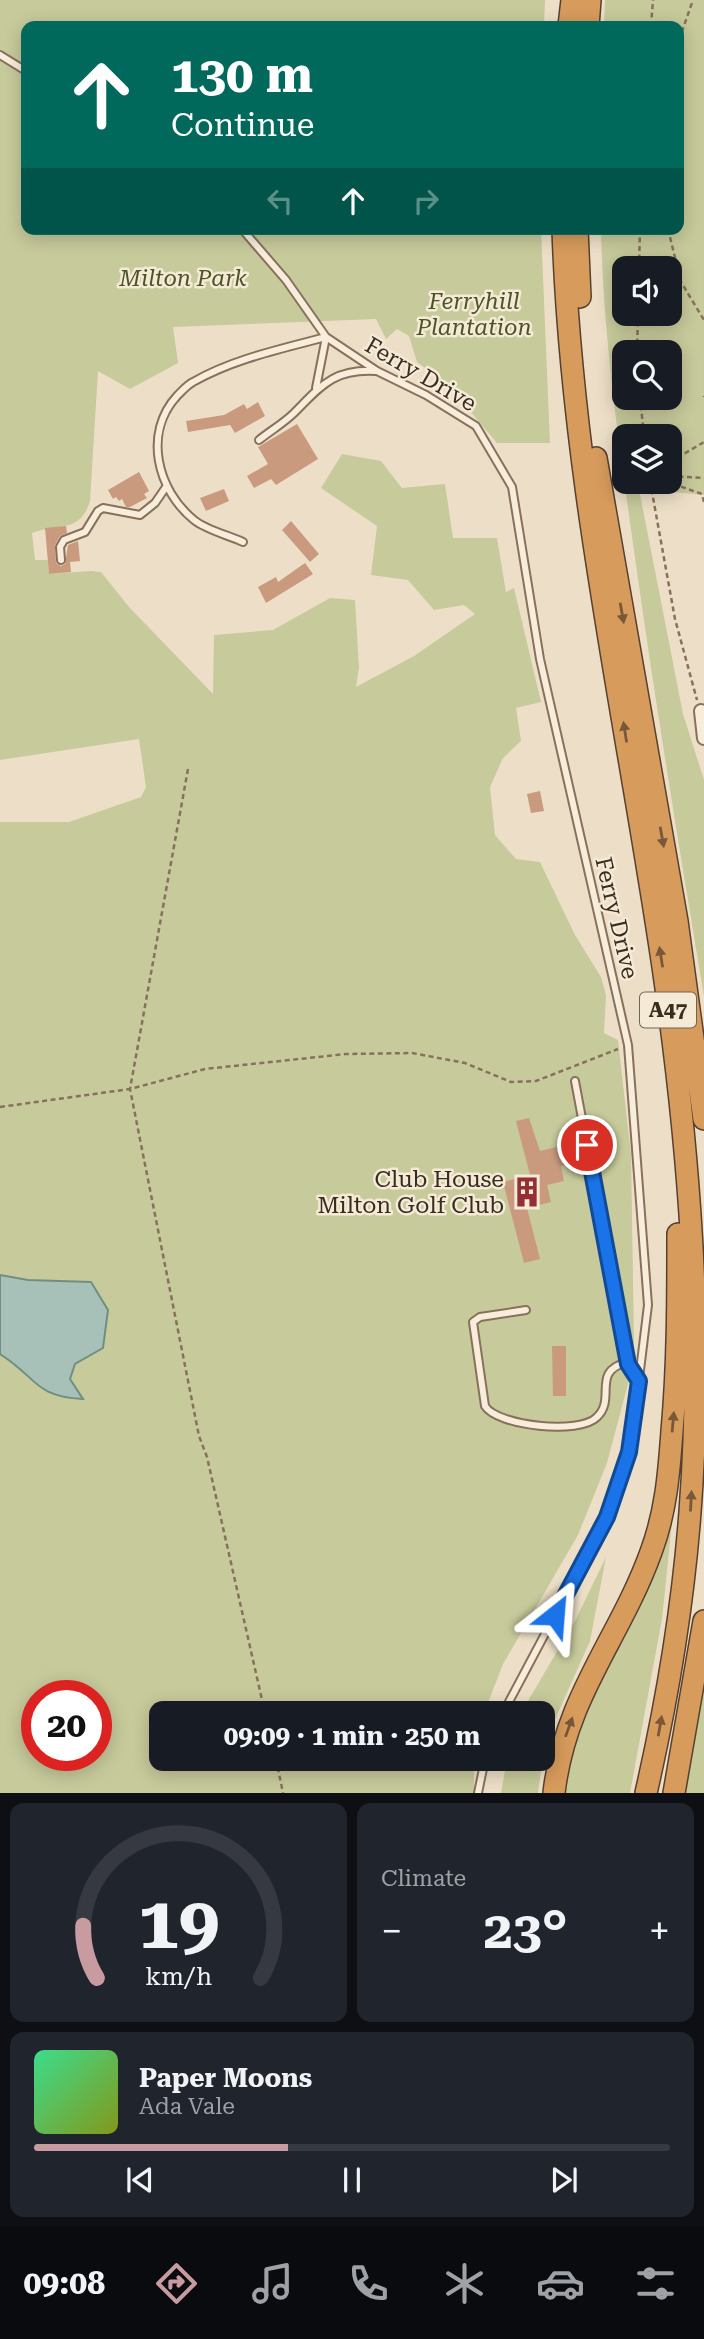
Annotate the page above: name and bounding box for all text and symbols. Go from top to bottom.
text: 130 m [171,47,313,104]
icon: ahead [56,49,147,140]
text: Continue [171,106,314,144]
icon: left [261,182,299,220]
icon: ahead [334,182,372,220]
icon: right [407,182,445,220]
map controls [612,256,682,494]
button: sound [612,256,682,326]
park label: Milton Park [118,265,247,292]
park label: Ferryhill Plantation [415,288,532,341]
street label: Ferry Drive [360,332,481,417]
button: search [612,340,682,410]
button: layers [612,424,682,494]
one-way arrow [617,602,628,624]
one-way arrow [619,721,630,743]
one-way arrow [657,826,668,848]
street label: Ferry Drive [589,855,644,982]
one-way arrow [655,946,666,968]
road number: A47 [640,992,696,1028]
pin [557,1115,617,1175]
icon: arrive [568,1126,606,1164]
place label: Club House Milton Golf Club [317,1166,504,1219]
building icon: Club House Milton Golf Club [510,1175,544,1209]
one-way arrow [668,1411,679,1433]
one-way arrow [685,1490,696,1512]
position arrow [518,1578,592,1652]
speed limit sign: 20 [21,1680,112,1771]
one-way arrow [654,1715,665,1737]
one-way arrow [563,1716,574,1737]
text: 09:09 · 1 min · 250 m [224,1721,480,1751]
text: Climate [381,1865,466,1892]
text: 19 [138,1882,219,1967]
text: 23° [483,1900,568,1961]
text: − [381,1909,402,1953]
text: + [649,1909,670,1953]
text: km/h [145,1962,212,1991]
text: Paper Moons [139,2063,312,2093]
text: Ada Vale [139,2093,235,2120]
icon: previous [121,2161,159,2199]
icon: pause [333,2161,371,2199]
icon: next [545,2161,583,2199]
icon: directions [152,2259,201,2308]
icon: music [248,2259,297,2308]
icon: phone [344,2259,393,2308]
icon: climate [440,2259,489,2308]
icon: car [536,2259,585,2308]
icon: filters [631,2259,680,2308]
text: 09:08 [23,2264,105,2302]

